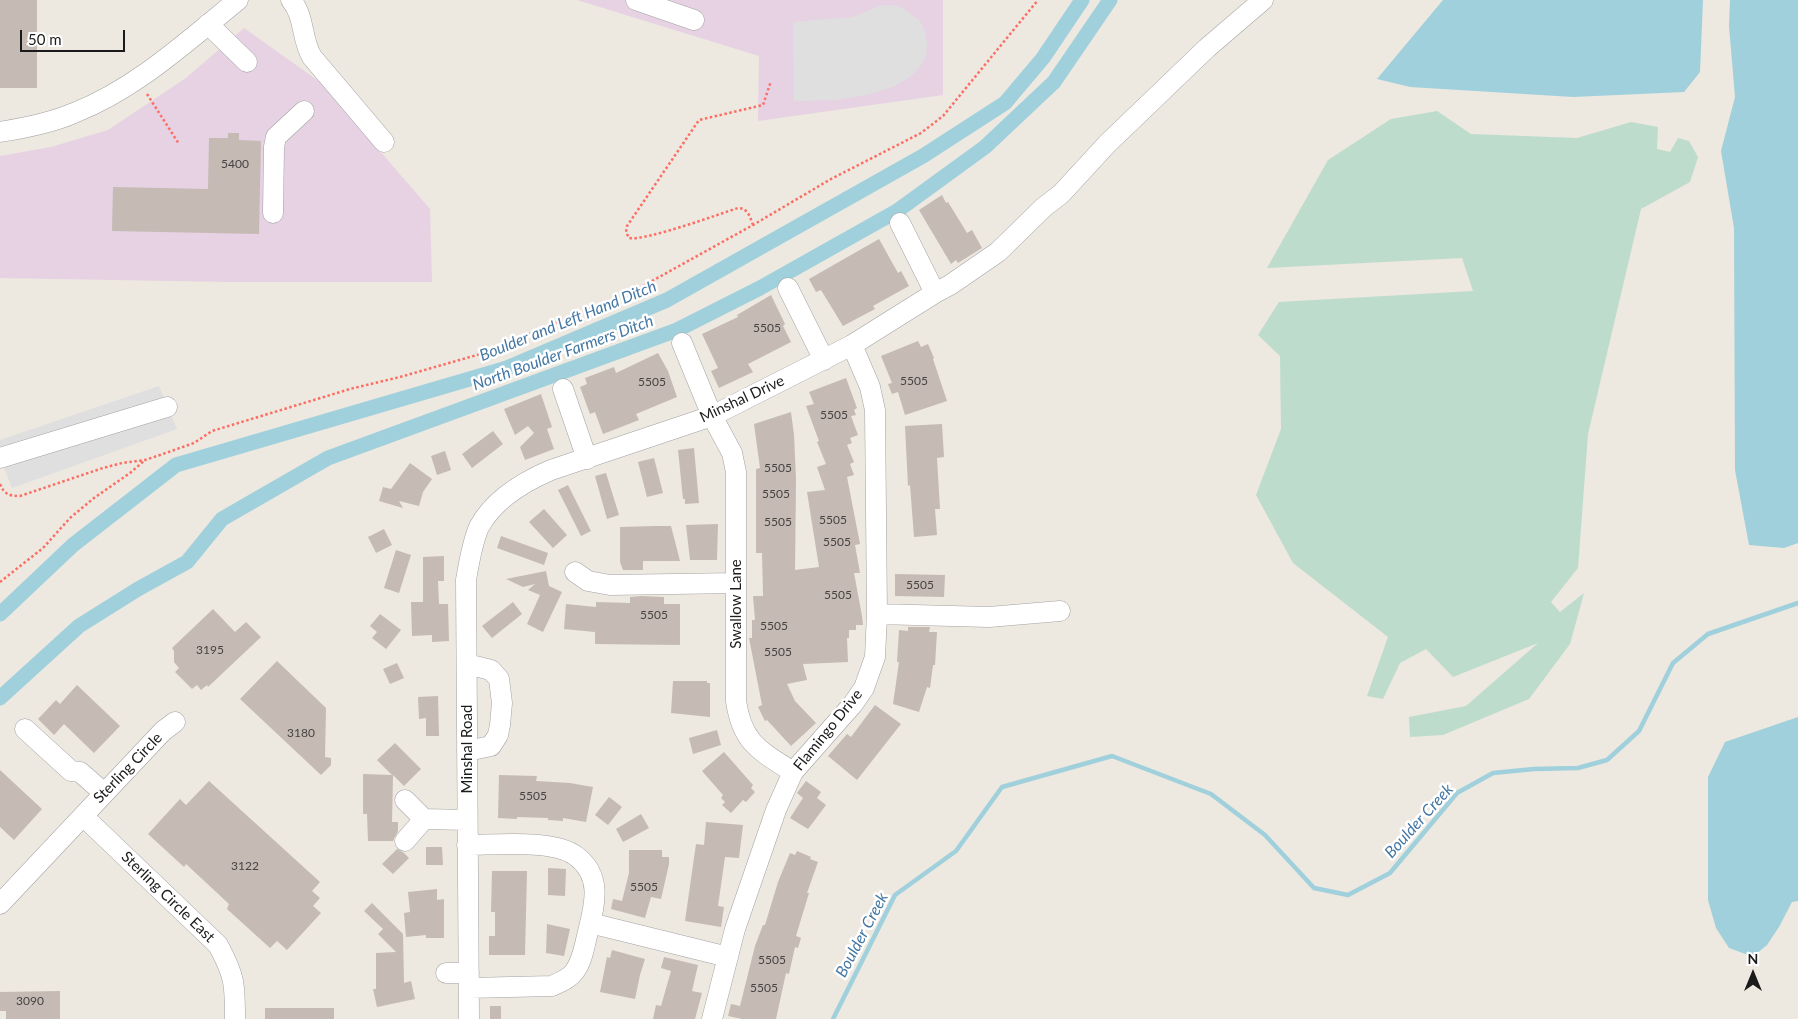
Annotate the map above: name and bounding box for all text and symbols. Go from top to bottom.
scale bar [22,20,128,52]
text: 50 m [28,30,62,48]
house number: 5400 [221,157,249,171]
water label: Boulder and Left Hand Ditch [477,277,659,365]
water label: North Boulder Farmers Ditch [470,311,656,395]
house number: 5505 [753,321,781,335]
street label: Minshal Drive [697,372,787,426]
house number: 5505 [900,374,928,388]
house number: 5505 [638,375,666,389]
house number: 5505 [820,408,848,422]
house number: 5505 [764,461,792,475]
house number: 5505 [762,487,790,501]
house number: 5505 [819,513,847,527]
house number: 5505 [764,515,792,529]
house number: 5505 [823,535,851,549]
street label: Swallow Lane [727,559,745,649]
house number: 5505 [906,578,934,592]
house number: 5505 [824,588,852,602]
house number: 5505 [640,608,668,622]
house number: 5505 [760,619,788,633]
house number: 3195 [196,643,224,657]
house number: 5505 [764,645,792,659]
street label: Flamingo Drive [790,686,866,774]
street label: Minshal Road [458,705,476,793]
house number: 3180 [287,726,315,740]
street label: Sterling Circle [90,729,166,807]
water label: Boulder Creek [1381,780,1457,862]
house number: 5505 [519,789,547,803]
street label: Sterling Circle East [118,848,218,946]
house number: 3122 [231,859,259,873]
house number: 5505 [630,880,658,894]
water label: Boulder Creek [832,889,892,981]
north arrow [1728,949,1778,999]
text: N [1748,950,1758,967]
house number: 5505 [758,953,786,967]
house number: 5505 [750,981,778,995]
house number: 3090 [16,994,44,1008]

